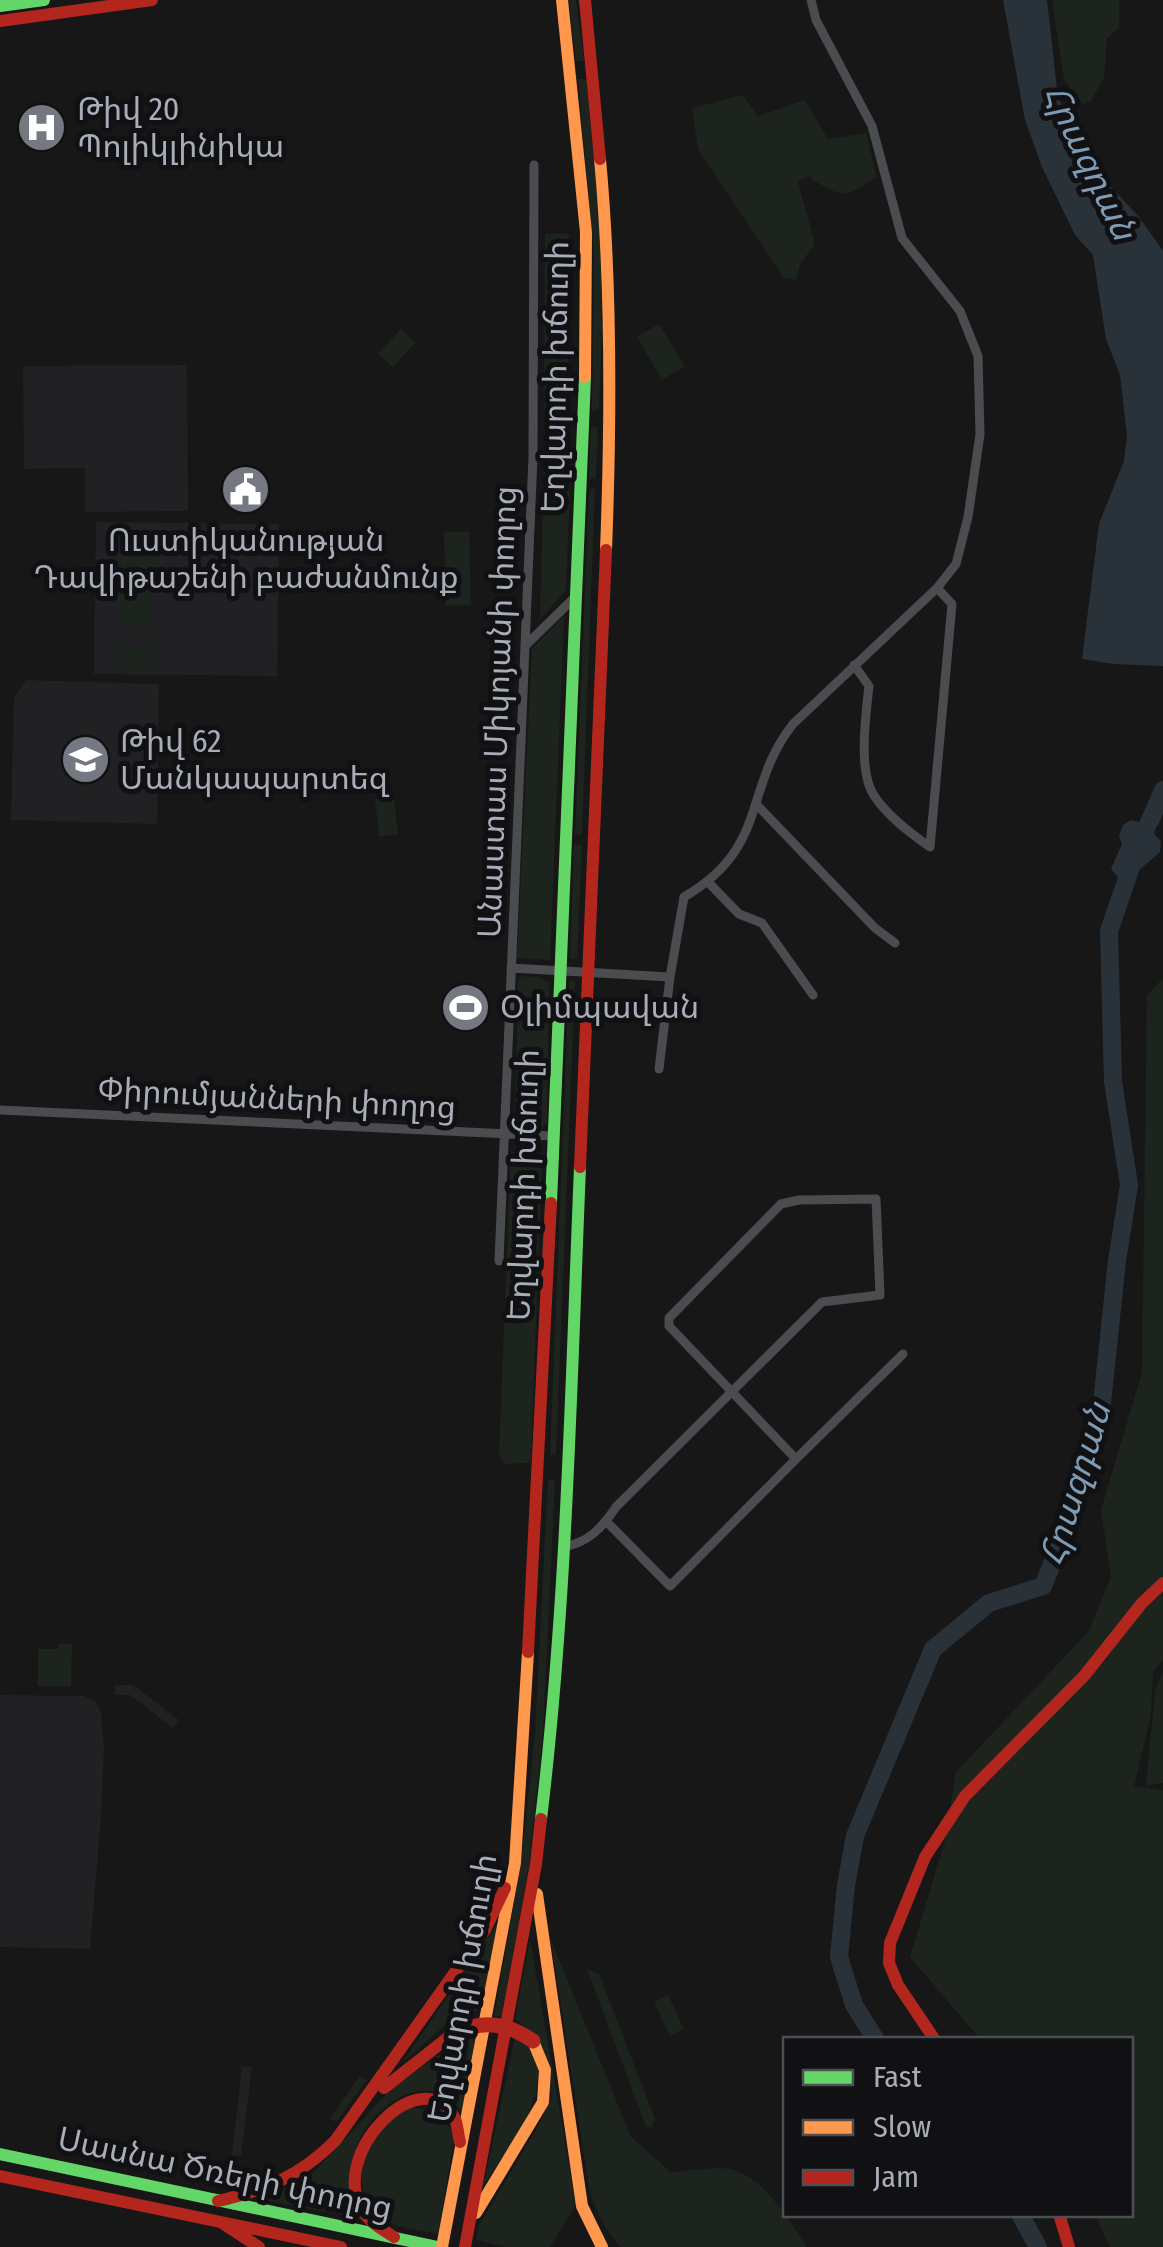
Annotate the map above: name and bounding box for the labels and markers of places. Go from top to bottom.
place label: Թիվ 20 Պոլիկլինիկա [77,90,284,165]
hospital icon: Թիվ 20 Պոլիկլինիկա [16,101,68,153]
public building icon: Ուստիկանության Դավիթաշենի բաժանմունք [220,464,272,516]
place label: Ուստիկանության Դավիթաշենի բաժանմունք [33,521,459,596]
place label: Թիվ 62 Մանկապարտեզ [120,722,390,797]
school or university icon: Թիվ 62 Մանկապարտեզ [59,733,111,785]
sports icon: Օլիմպավան [439,981,491,1033]
place label: Օլիմպավան [500,988,699,1026]

